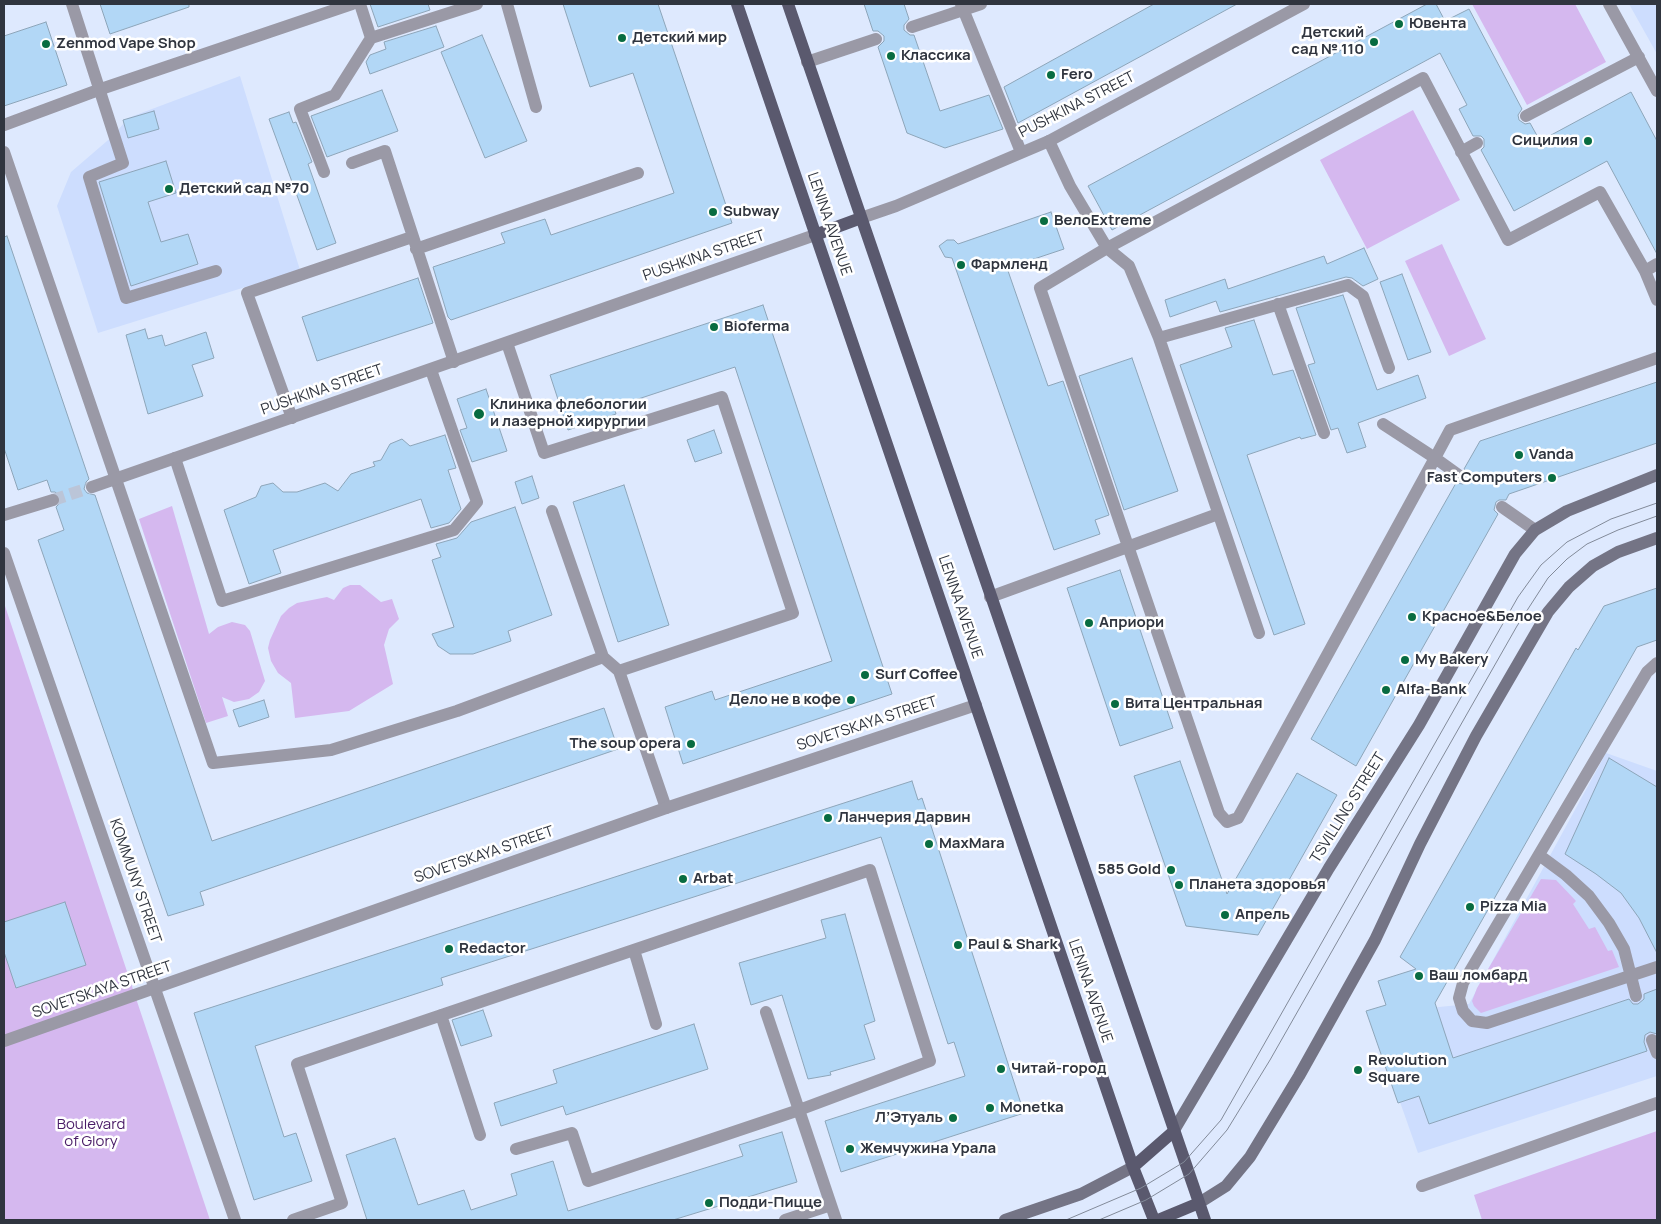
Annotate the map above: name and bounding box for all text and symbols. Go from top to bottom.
place label: Ювента [1409,15,1466,33]
marker: Ювента [1393,18,1405,30]
place label: Детский сад № 110 [1291,24,1364,59]
place label: Детский мир [632,29,727,47]
marker: Детский мир [616,32,628,44]
place label: Zenmod Vape Shop [56,35,196,53]
marker: Детский сад № 110 [1368,36,1380,48]
marker: Zenmod Vape Shop [40,38,52,50]
place label: Классика [901,47,971,65]
marker: Классика [885,50,897,62]
place label: Fero [1061,66,1093,84]
street label: PUSHKINA STREET [1016,68,1138,142]
marker: Fero [1045,69,1057,81]
place label: Сицилия [1512,132,1578,150]
marker: Сицилия [1582,135,1594,147]
street label: LENINA AVENUE [803,170,855,278]
place label: Детский сад №70 [179,180,309,198]
marker: Детский сад №70 [163,183,175,195]
place label: Subway [723,203,779,221]
marker: Subway [707,206,719,218]
place label: ВелоExtreme [1054,212,1151,230]
marker: ВелоExtreme [1038,215,1050,227]
street label: PUSHKINA STREET [641,227,767,285]
place label: Фармленд [971,256,1048,274]
marker: Фармленд [955,259,967,271]
place label: Bioferma [724,318,789,336]
marker: Bioferma [708,321,720,333]
street label: PUSHKINA STREET [259,361,385,419]
place label: Клиника флебологии и лазерной хирургии [490,396,647,431]
marker: Клиника флебологии и лазерной хирургии [472,407,486,421]
place label: Vanda [1529,446,1574,464]
marker: Vanda [1513,449,1525,461]
place label: Fast Computers [1427,469,1542,487]
marker: Fast Computers [1546,472,1558,484]
street label: LENINA AVENUE [934,553,986,661]
place label: Красное&Белое [1422,608,1542,626]
marker: Красное&Белое [1406,611,1418,623]
place label: Априори [1099,614,1164,632]
marker: Априори [1083,617,1095,629]
place label: My Bakery [1415,651,1488,669]
marker: My Bakery [1399,654,1411,666]
place label: Surf Coffee [875,666,958,684]
marker: Surf Coffee [859,669,871,681]
place label: Alfa-Bank [1396,681,1466,699]
marker: Alfa-Bank [1380,684,1392,696]
place label: Дело не в кофе [729,691,841,709]
street label: SOVETSKAYA STREET [795,693,939,755]
marker: Дело не в кофе [845,694,857,706]
place label: Вита Центральная [1125,695,1263,713]
marker: Вита Центральная [1109,698,1121,710]
place label: The soup opera [569,735,681,753]
marker: The soup opera [685,738,697,750]
street label: TSVILLING STREET [1307,749,1389,867]
place label: Ланчерия Дарвин [838,809,971,827]
marker: Ланчерия Дарвин [822,812,834,824]
street label: KOMMUNY STREET [105,816,165,946]
street label: SOVETSKAYA STREET [412,823,556,887]
place label: MaxMara [939,835,1005,853]
marker: MaxMara [923,838,935,850]
place label: 585 Gold [1098,861,1161,879]
marker: 585 Gold [1165,864,1177,876]
place label: Arbat [693,870,733,888]
marker: Arbat [677,873,689,885]
place label: Планета здоровья [1189,876,1326,894]
marker: Планета здоровья [1173,879,1185,891]
place label: Pizza Mia [1480,898,1547,916]
marker: Pizza Mia [1464,901,1476,913]
place label: Апрель [1235,906,1290,924]
marker: Апрель [1219,909,1231,921]
place label: Paul & Shark [968,936,1058,954]
street label: LENINA AVENUE [1064,937,1116,1045]
marker: Paul & Shark [952,939,964,951]
place label: Redactor [459,940,526,958]
marker: Redactor [443,943,455,955]
street label: SOVETSKAYA STREET [30,958,174,1022]
place label: Ваш ломбард [1429,967,1528,985]
marker: Ваш ломбард [1413,970,1425,982]
place label: Revolution Square [1368,1052,1447,1087]
place label: Читай-город [1011,1060,1106,1078]
marker: Читай-город [995,1063,1007,1075]
marker: Revolution Square [1352,1064,1364,1076]
place label: Monetka [1000,1099,1064,1117]
marker: Monetka [984,1102,996,1114]
place label: Л’Этуаль [875,1109,943,1127]
marker: Л’Этуаль [947,1112,959,1124]
park label: Boulevard of Glory [57,1116,125,1151]
place label: Жемчужина Урала [860,1140,996,1158]
marker: Жемчужина Урала [844,1143,856,1155]
place label: Подди-Пицце [719,1194,822,1212]
marker: Подди-Пицце [703,1197,715,1209]

